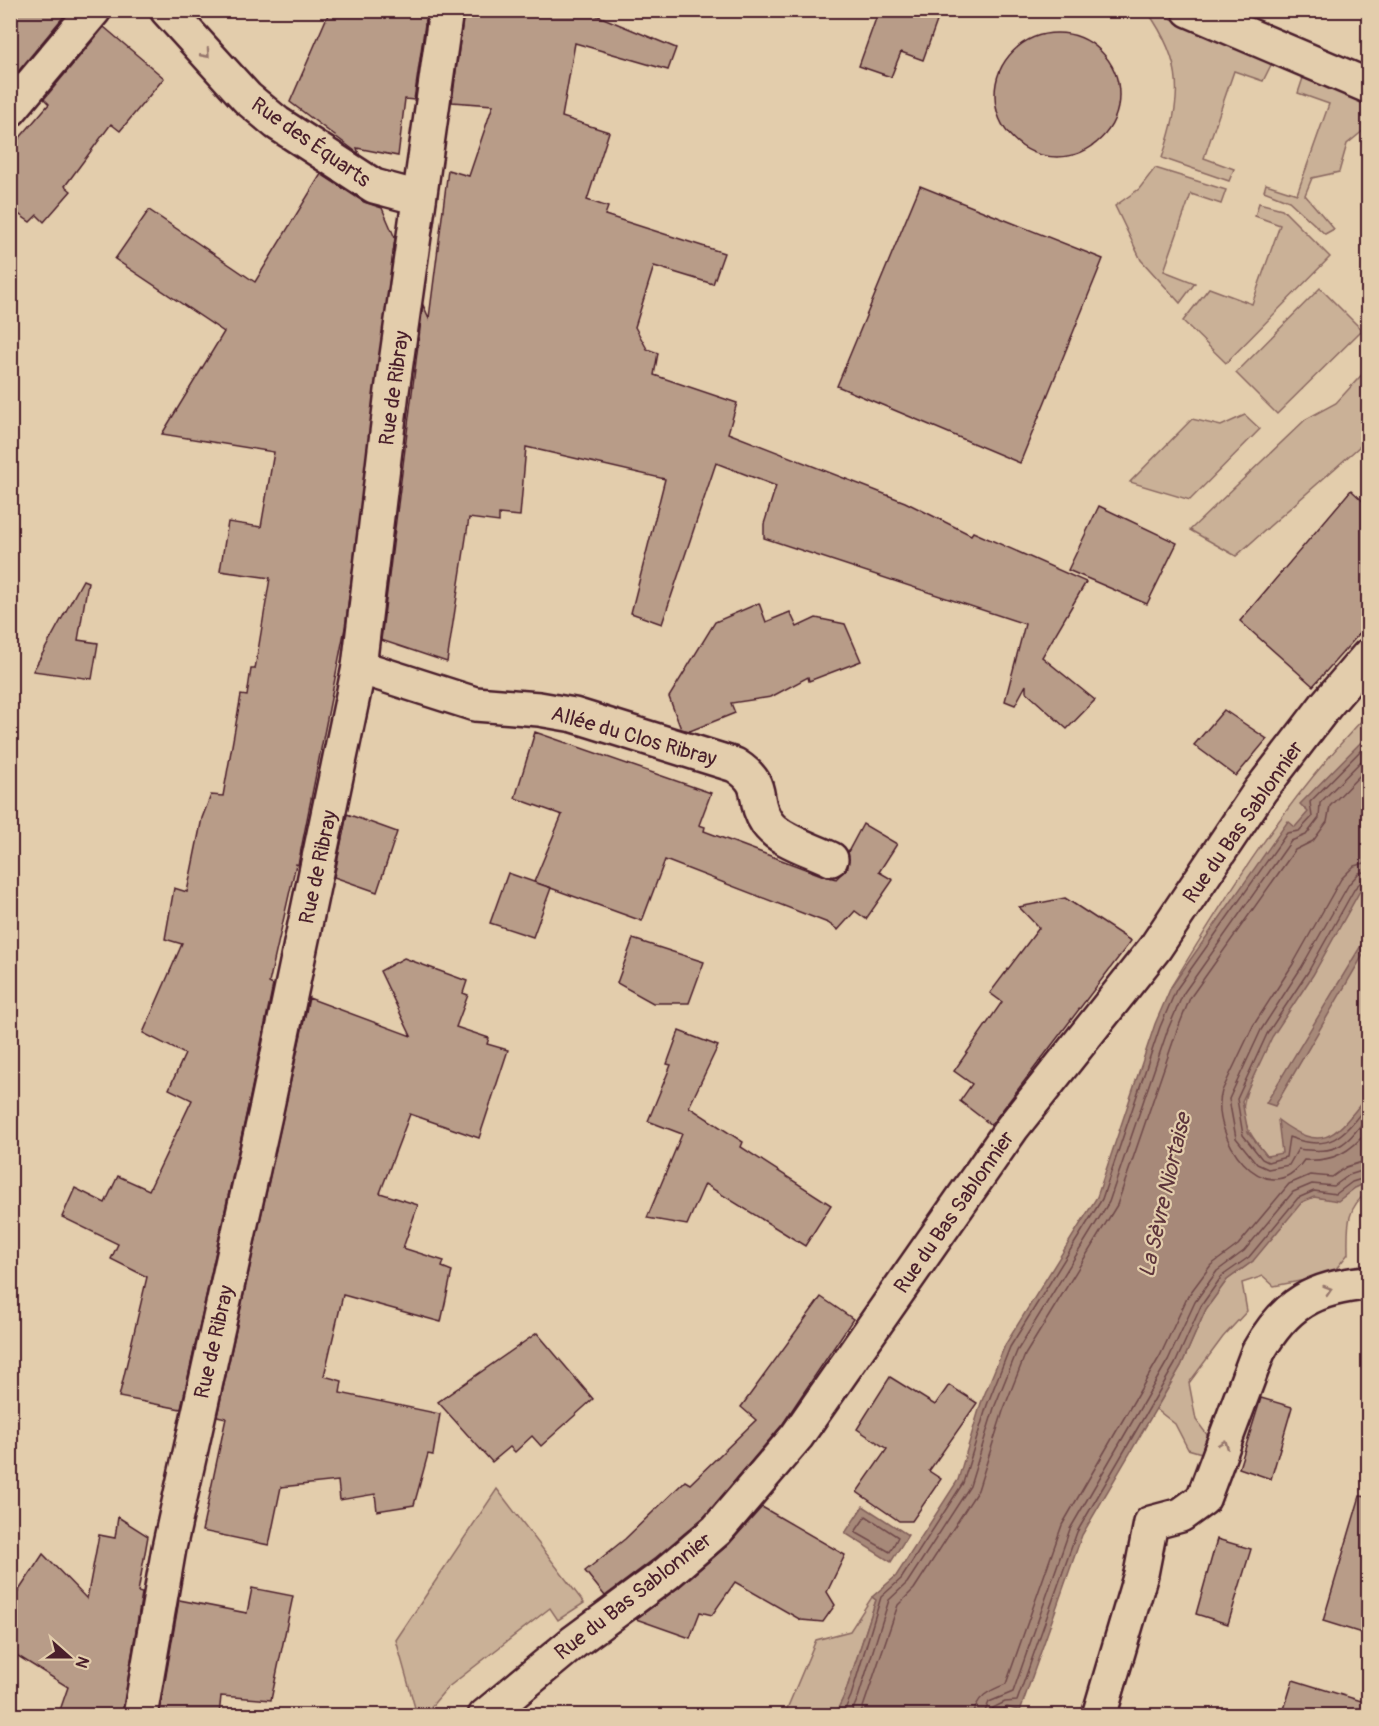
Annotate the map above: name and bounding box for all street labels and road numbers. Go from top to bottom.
street label: Rue des Équarts [246,91,376,194]
street label: Rue de Ribray [373,329,416,447]
street label: Allée du Clos Ribray [548,700,720,773]
street label: Rue du Bas Sablonnier [1177,735,1310,909]
street label: Rue de Ribray [293,808,344,926]
street label: Rue du Bas Sablonnier [888,1125,1021,1299]
street label: Rue de Ribray [188,1283,241,1401]
street label: Rue du Bas Sablonnier [549,1526,718,1666]

